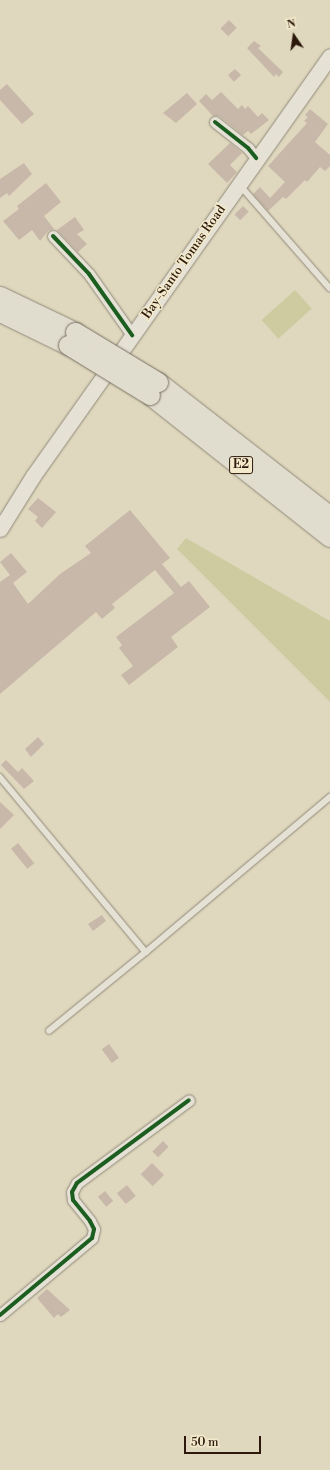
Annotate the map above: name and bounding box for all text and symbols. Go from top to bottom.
north arrow [274,16,314,56]
text: N [285,17,297,32]
street label: Bay-Santo Tomas Road [139,202,229,322]
road number: E2 [229,455,253,475]
scale bar [186,1428,263,1454]
text: 50 m [191,1435,219,1450]

